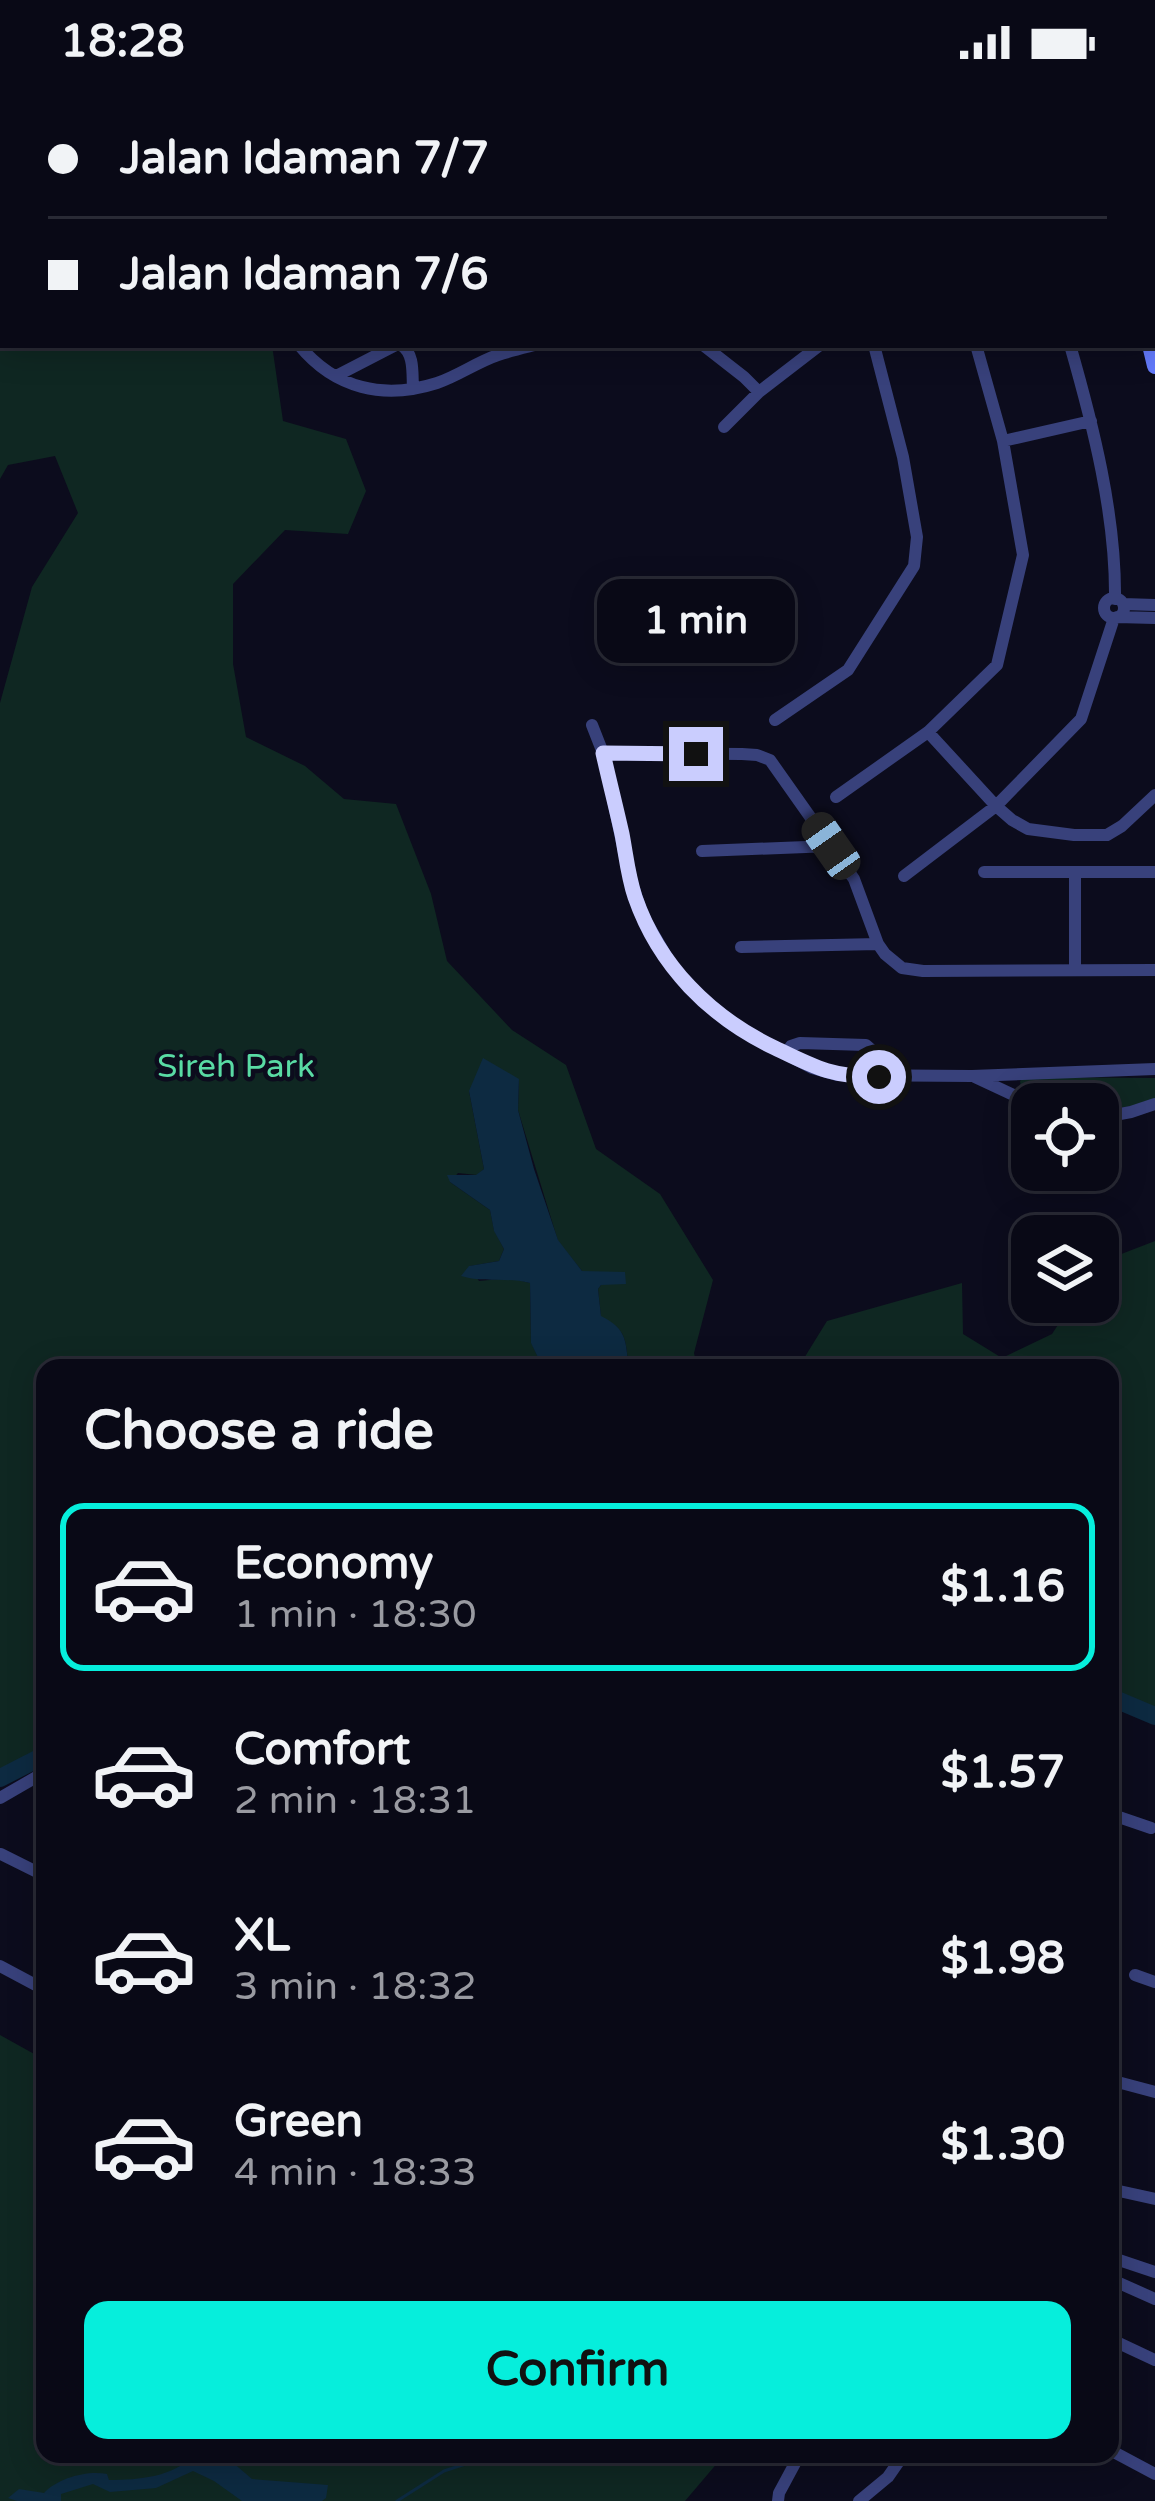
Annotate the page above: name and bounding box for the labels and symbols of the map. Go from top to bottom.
callout: 1 min [597,580,795,664]
route end [669,727,723,781]
car [796,806,866,886]
park label: Sireh Park [157,1047,315,1086]
route start [852,1050,906,1104]

